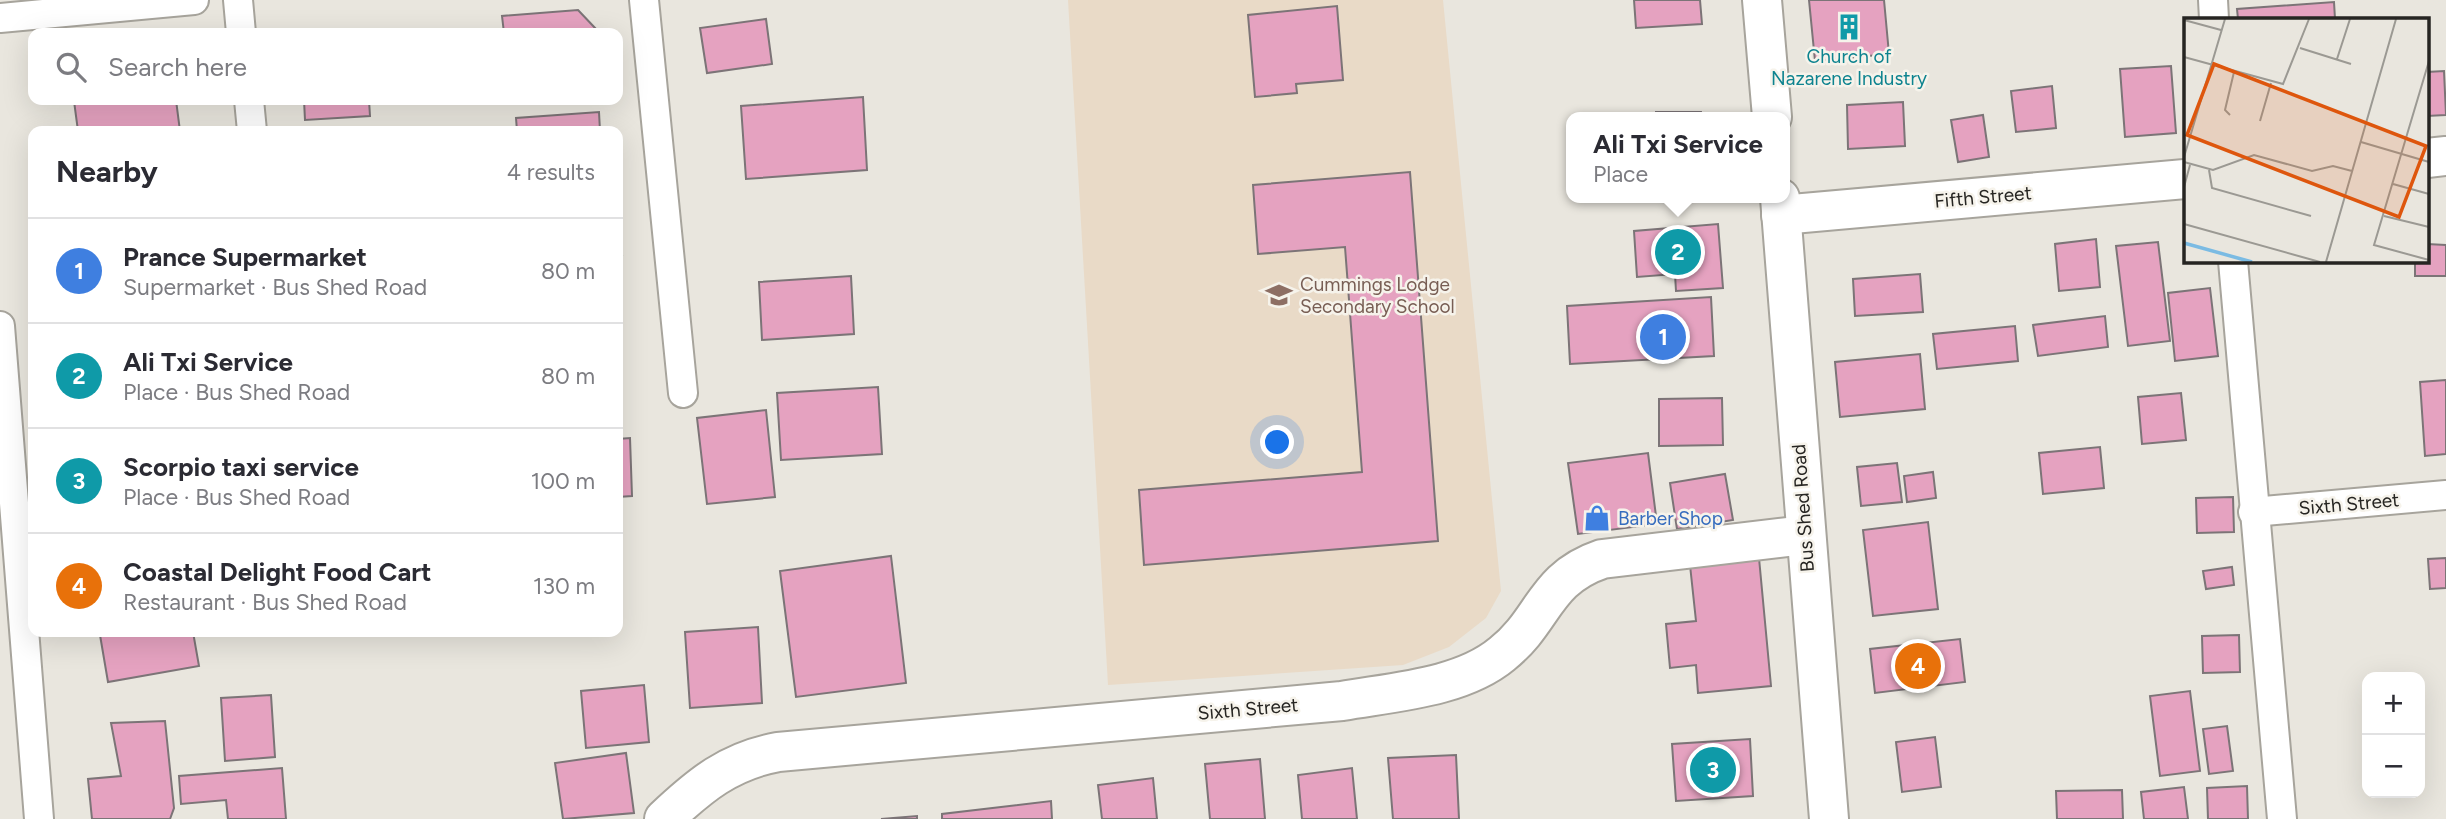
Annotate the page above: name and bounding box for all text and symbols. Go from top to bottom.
building icon: Church of Nazarene Industry [1834,12,1864,42]
inset map [2184,18,2428,262]
search box [28,28,623,105]
place label: Church of Nazarene Industry [1771,45,1927,90]
icon: search [52,48,90,86]
text: Search here [108,51,247,83]
popup [1566,112,1790,203]
text: Ali Txi Service [1593,128,1763,160]
text: Nearby [56,153,158,190]
text: 4 results [507,158,595,186]
text: Place [1593,160,1648,188]
street label: Fifth Street [1933,181,2033,213]
pin: 2 [1655,226,1701,278]
text: Prance Supermarket [123,241,367,273]
text: 1 [74,257,84,285]
text: 80 m [541,257,595,285]
text: Supermarket · Bus Shed Road [123,273,427,301]
place label: Cummings Lodge Secondary School [1300,273,1455,318]
school or university icon: Cummings Lodge Secondary School [1264,280,1294,310]
pin: 1 [1640,311,1686,363]
text: Ali Txi Service [123,346,293,378]
text: 2 [72,362,86,390]
text: 80 m [541,362,595,390]
text: Place · Bus Shed Road [123,378,350,406]
your location [1260,425,1294,459]
street label: Bus Shed Road [1787,443,1819,573]
text: Scorpio taxi service [123,451,359,483]
text: 3 [73,467,85,495]
text: 100 m [531,467,595,495]
text: Place · Bus Shed Road [123,483,350,511]
street label: Sixth Street [2298,488,2400,520]
shop icon: Barber Shop [1582,503,1612,533]
place label: Barber Shop [1618,507,1723,530]
text: Coastal Delight Food Cart [123,556,432,588]
text: 4 [72,572,86,600]
text: 130 m [533,572,595,600]
text: Restaurant · Bus Shed Road [123,588,407,616]
pin: 4 [1895,640,1941,692]
map controls [2362,672,2425,798]
button: + [2362,672,2425,735]
street label: Sixth Street [1197,693,1299,725]
button: − [2362,735,2425,798]
pin: 3 [1690,744,1736,796]

